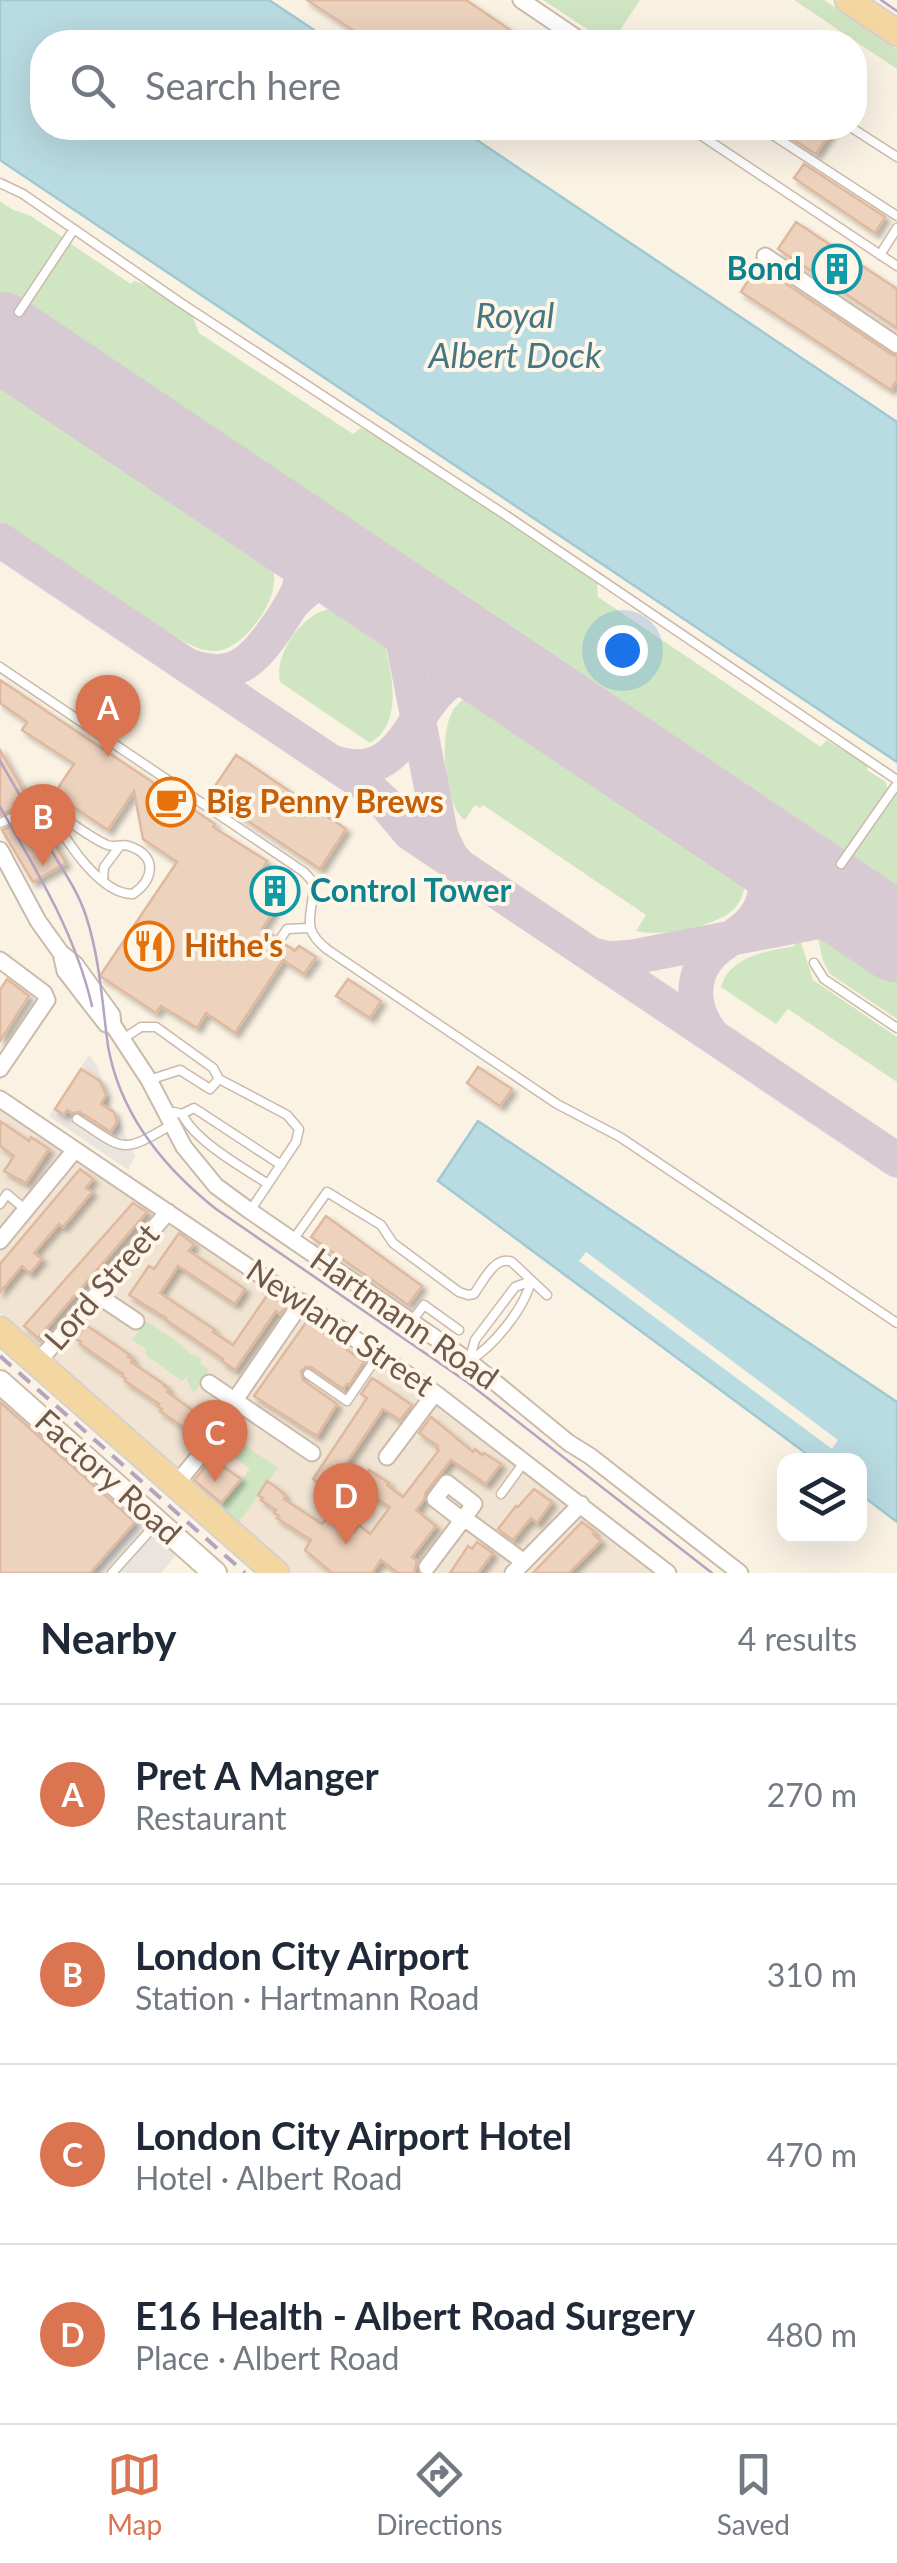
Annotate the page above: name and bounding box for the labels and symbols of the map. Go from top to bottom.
building icon: Bond [811,243,863,295]
place label: Bond [727,248,802,287]
water label: Royal Albert Dock [426,293,602,375]
your location [597,625,648,676]
pin: A [76,674,140,757]
cafe icon: Big Penny Brews [145,776,197,828]
place label: Big Penny Brews [206,781,444,820]
pin: B [10,784,76,866]
building icon: Control Tower [249,865,301,917]
place label: Control Tower [310,870,512,909]
restaurant icon: Hithe's [123,920,175,972]
place label: Hithe's [184,925,283,964]
street label: Lord Street [35,1214,167,1357]
street label: Hartmann Road [304,1239,506,1397]
street label: Newland Street [240,1250,442,1404]
street label: Factory Road [28,1400,190,1552]
pin: C [182,1400,248,1482]
pin: D [314,1462,378,1545]

